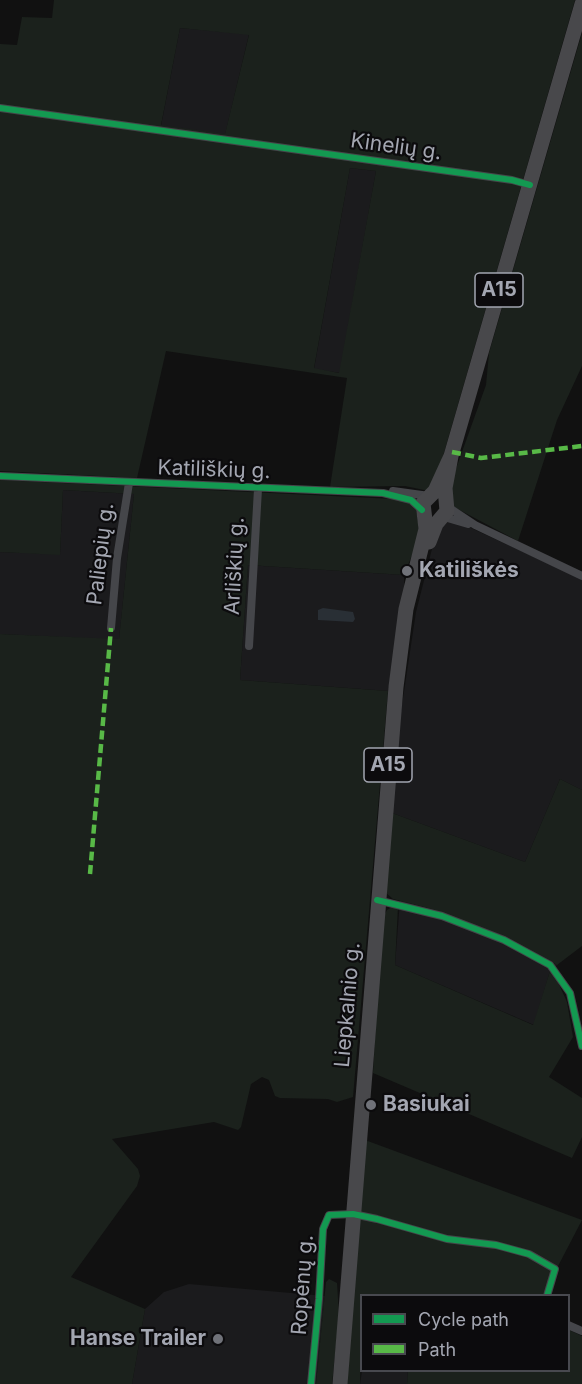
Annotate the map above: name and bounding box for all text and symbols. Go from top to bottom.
street label: Kinelių g. [349,128,443,166]
road number: A15 [475,273,523,307]
street label: Katiliškių g. [157,455,271,485]
street label: Paliepių g. [82,501,120,607]
street label: Arliškių g. [220,516,250,616]
place label: Katiliškės [419,558,519,584]
marker: Katiliškės [400,564,414,578]
road number: A15 [364,748,412,782]
street label: Liepkalnio g. [330,941,366,1069]
place label: Basiukai [383,1092,470,1118]
marker: Basiukai [364,1098,378,1112]
street label: Ropėnų g. [287,1234,319,1336]
legend [360,1294,570,1372]
text: Cycle path [418,1309,509,1330]
place label: Hanse Trailer [70,1326,206,1352]
marker: Hanse Trailer [211,1332,225,1346]
text: Path [418,1339,456,1360]

